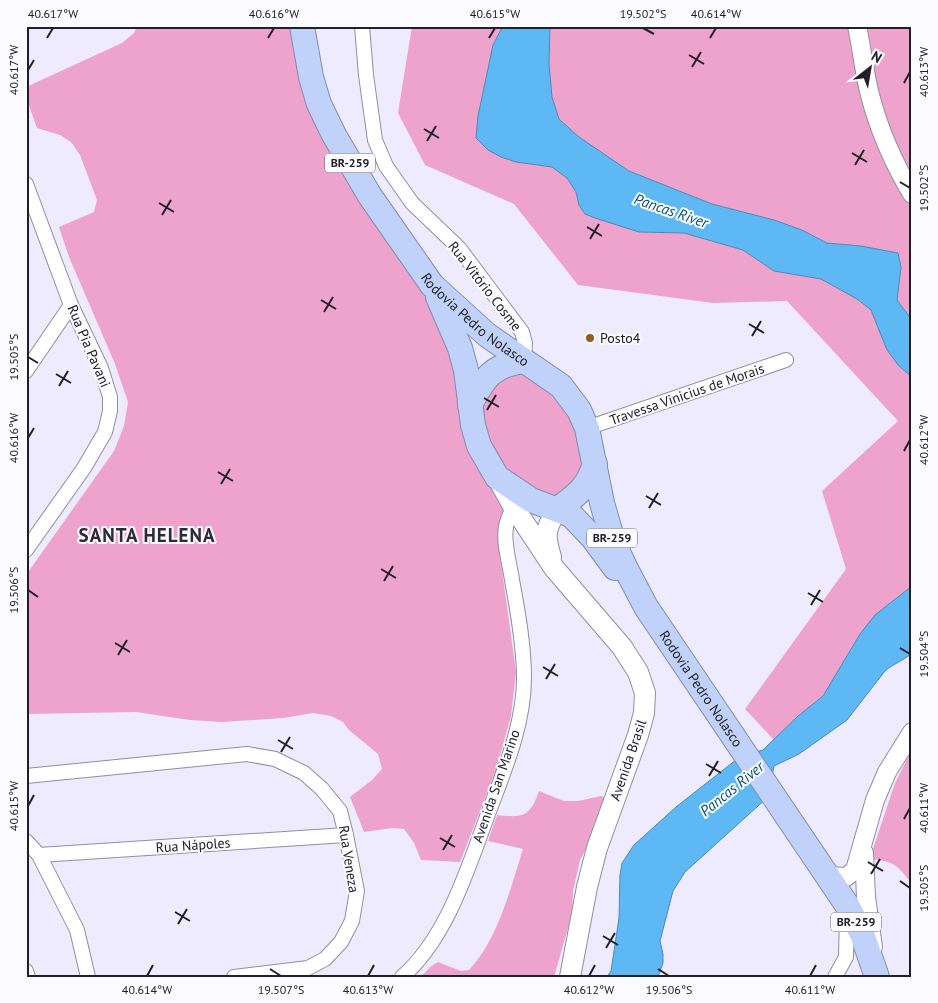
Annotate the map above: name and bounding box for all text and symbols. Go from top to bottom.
text: 40.617°W [28,6,78,21]
text: 40.616°W [249,6,299,21]
text: 40.615°W [470,6,520,21]
text: 19.502°S [620,6,666,21]
text: 40.614°W [691,6,741,21]
north arrow [846,42,896,92]
text: 40.617°W [6,45,21,95]
text: N [868,47,885,67]
text: 40.613°W [916,47,931,97]
road number: BR-259 [325,154,375,172]
text: 19.502°S [916,165,931,211]
water label: Pancas River [632,189,712,232]
street label: Rua Vitório Cosme [444,238,526,334]
street label: Rodovia Pedro Nolasco [417,269,533,370]
street label: Rua Pia Pavani [64,302,114,390]
place label: Posto4 [600,329,641,347]
marker: Posto4 [584,332,596,344]
text: 19.505°S [6,334,21,380]
street label: Travessa Vinicius de Morais [607,359,767,429]
text: 40.616°W [6,413,21,463]
text: 40.612°W [916,415,931,465]
district label: SANTA HELENA [79,523,215,547]
road number: BR-259 [587,528,637,548]
text: 19.506°S [6,567,21,613]
street label: Rodovia Pedro Nolasco [655,627,747,750]
text: 19.504°S [916,631,931,677]
street label: Avenida Brasil [606,717,650,803]
street label: Avenida San Marino [468,727,524,845]
water label: Pancas River [696,756,768,820]
text: 40.615°W [6,781,21,831]
text: 40.611°W [916,783,931,833]
street label: Rua Veneza [335,824,363,894]
street label: Rua Nápoles [155,833,231,857]
text: 19.505°S [916,865,931,911]
road number: BR-259 [831,912,881,932]
text: 40.614°W [122,982,172,997]
text: 19.507°S [258,982,304,997]
text: 40.613°W [343,982,393,997]
text: 40.612°W [564,982,614,997]
text: 19.506°S [646,982,692,997]
text: 40.611°W [785,982,835,997]

